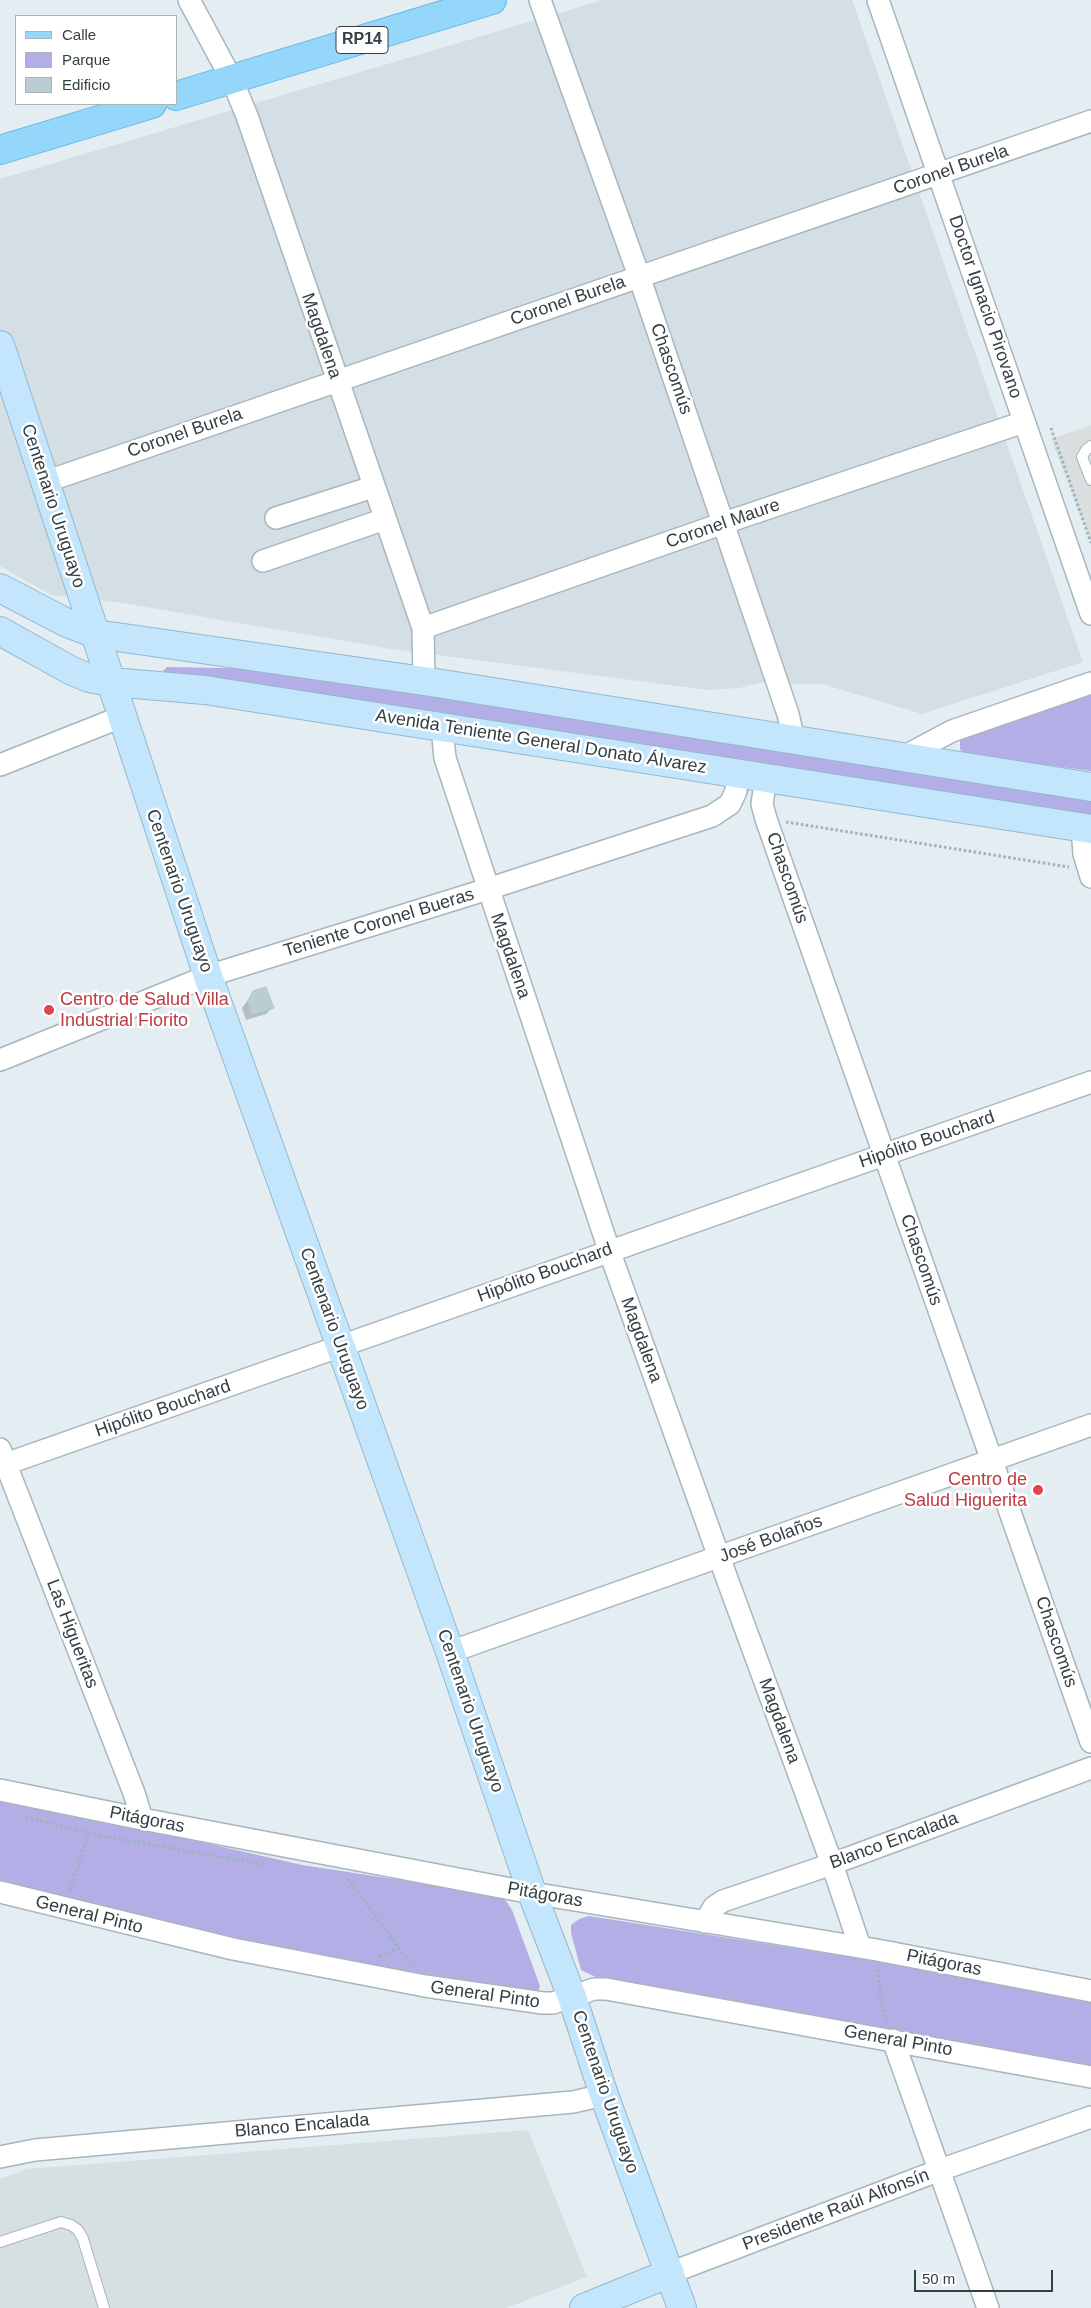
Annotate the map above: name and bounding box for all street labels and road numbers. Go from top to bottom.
road number: RP14 [336,26,388,54]
street label: Coronel Burela [891,140,1011,200]
street label: Doctor Ignacio Pirovano [944,213,1026,401]
street label: Coronel Burela [508,271,628,331]
street label: Magdalena [296,290,346,382]
street label: Chascomús [645,321,697,417]
street label: Coronel Burela [125,403,245,463]
street label: Centenario Uruguayo [16,421,90,591]
street label: Coronel Maure [663,494,783,554]
street label: Avenida Teniente General Donato Álvarez [374,705,708,779]
street label: Centenario Uruguayo [141,807,217,975]
street label: Chascomús [761,830,813,926]
street label: Teniente Coronel Bueras [281,884,477,962]
street label: Magdalena [485,910,535,1002]
street label: Hipólito Bouchard [856,1107,998,1173]
street label: Chascomús [895,1212,947,1308]
street label: Hipólito Bouchard [475,1239,615,1307]
street label: Centenario Uruguayo [295,1245,373,1413]
street label: Magdalena [616,1294,666,1386]
street label: Hipólito Bouchard [92,1376,234,1442]
street label: José Bolaños [717,1510,825,1568]
street label: Las Higueritas [41,1576,103,1692]
street label: Chascomús [1030,1594,1082,1690]
street label: Centenario Uruguayo [432,1627,508,1795]
street label: Magdalena [754,1675,804,1767]
street label: Pitágoras [108,1802,186,1838]
street label: Blanco Encalada [827,1808,961,1874]
street label: Pitágoras [506,1878,584,1912]
street label: General Pinto [33,1891,145,1939]
street label: Pitágoras [905,1945,983,1981]
street label: General Pinto [429,1977,541,2013]
street label: Centenario Uruguayo [567,2008,643,2176]
street label: General Pinto [842,2021,954,2061]
street label: Blanco Encalada [234,2109,370,2143]
street label: Presidente Raúl Alfonsín [740,2164,932,2256]

